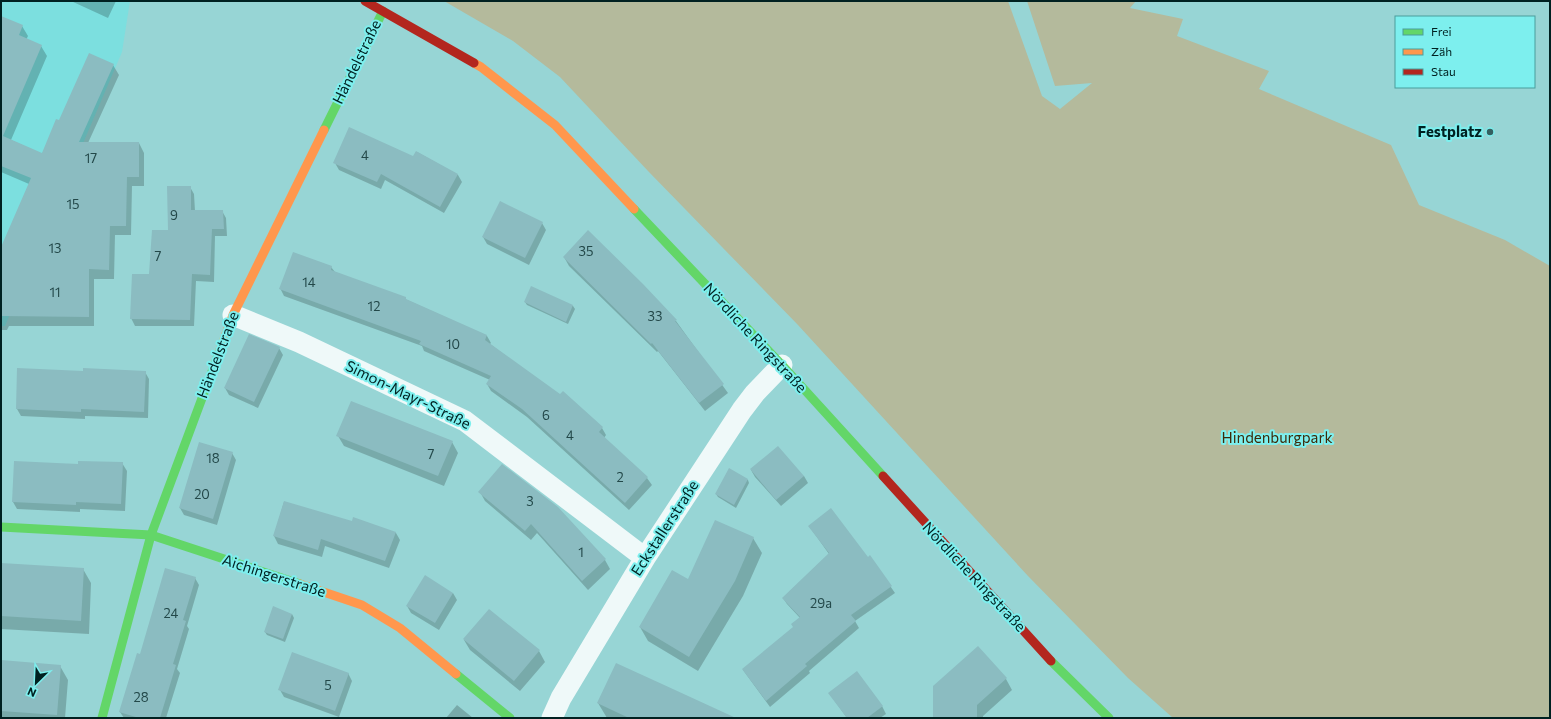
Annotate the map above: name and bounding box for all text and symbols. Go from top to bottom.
street label: Händelstraße [328,16,384,107]
legend [1395,16,1535,88]
text: Frei [1431,24,1452,38]
text: Zäh [1431,44,1452,58]
text: Stau [1431,64,1456,78]
place label: Festplatz [1417,122,1482,140]
marker: Festplatz [1485,127,1495,137]
house number: 4 [361,147,369,163]
house number: 17 [85,150,97,166]
house number: 15 [66,196,80,212]
house number: 9 [170,207,178,223]
house number: 13 [49,240,61,256]
house number: 35 [579,243,593,259]
house number: 7 [155,248,162,264]
house number: 14 [302,274,316,290]
street label: Nördliche Ringstraße [700,279,811,396]
house number: 11 [49,284,61,300]
house number: 12 [368,298,380,314]
house number: 33 [648,308,662,324]
street label: Händelstraße [192,309,242,401]
house number: 10 [446,336,460,352]
street label: Simon-Mayr-Straße [343,356,474,432]
house number: 6 [542,407,550,423]
house number: 4 [566,427,574,443]
park label: Hindenburgpark [1221,428,1333,446]
house number: 7 [428,446,435,462]
house number: 18 [206,450,220,466]
house number: 2 [616,469,624,485]
street label: Eckstallerstraße [627,476,702,579]
house number: 20 [194,486,210,502]
house number: 3 [526,493,534,509]
street label: Nördliche Ringstraße [919,518,1030,635]
house number: 1 [578,544,584,560]
street label: Aichingerstraße [220,550,328,600]
house number: 29a [810,595,832,611]
house number: 24 [164,605,179,621]
north arrow [16,663,56,703]
house number: 5 [324,677,332,693]
text: N [25,685,38,700]
house number: 28 [133,689,149,705]

